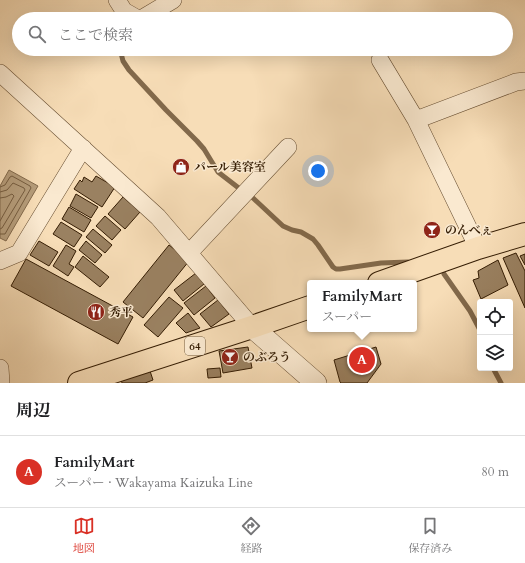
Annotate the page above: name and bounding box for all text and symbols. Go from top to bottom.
search box [12,12,513,56]
icon: search [26,23,48,45]
text: ここで検索 [58,25,133,45]
shop icon: パール美容室 [171,157,191,177]
place label: パール美容室 [194,159,266,175]
your location [308,161,328,181]
bar icon: のんべぇ [422,220,442,240]
place label: のんべぇ [445,222,493,238]
popup [307,280,417,332]
text: FamilyMart [322,286,402,306]
map controls [477,299,513,371]
button: locate [477,299,513,335]
restaurant icon: 秀平 [86,302,106,322]
place label: 秀平 [109,304,133,320]
text: スーパー [322,308,372,326]
button: layers [477,335,513,371]
road number: 64 [185,337,205,355]
pin: A [349,345,375,375]
bar icon: のぶろう [220,347,240,367]
place label: のぶろう [243,349,291,365]
text: 周辺 [16,399,50,422]
text: FamilyMart [54,452,135,472]
text: A [24,463,34,481]
text: 80 m [481,463,509,481]
text: スーパー · Wakayama Kaizuka Line [54,474,253,492]
tab: 地図 [73,515,95,556]
tab: 経路 [240,515,262,556]
tab: 保存済み [408,515,452,556]

